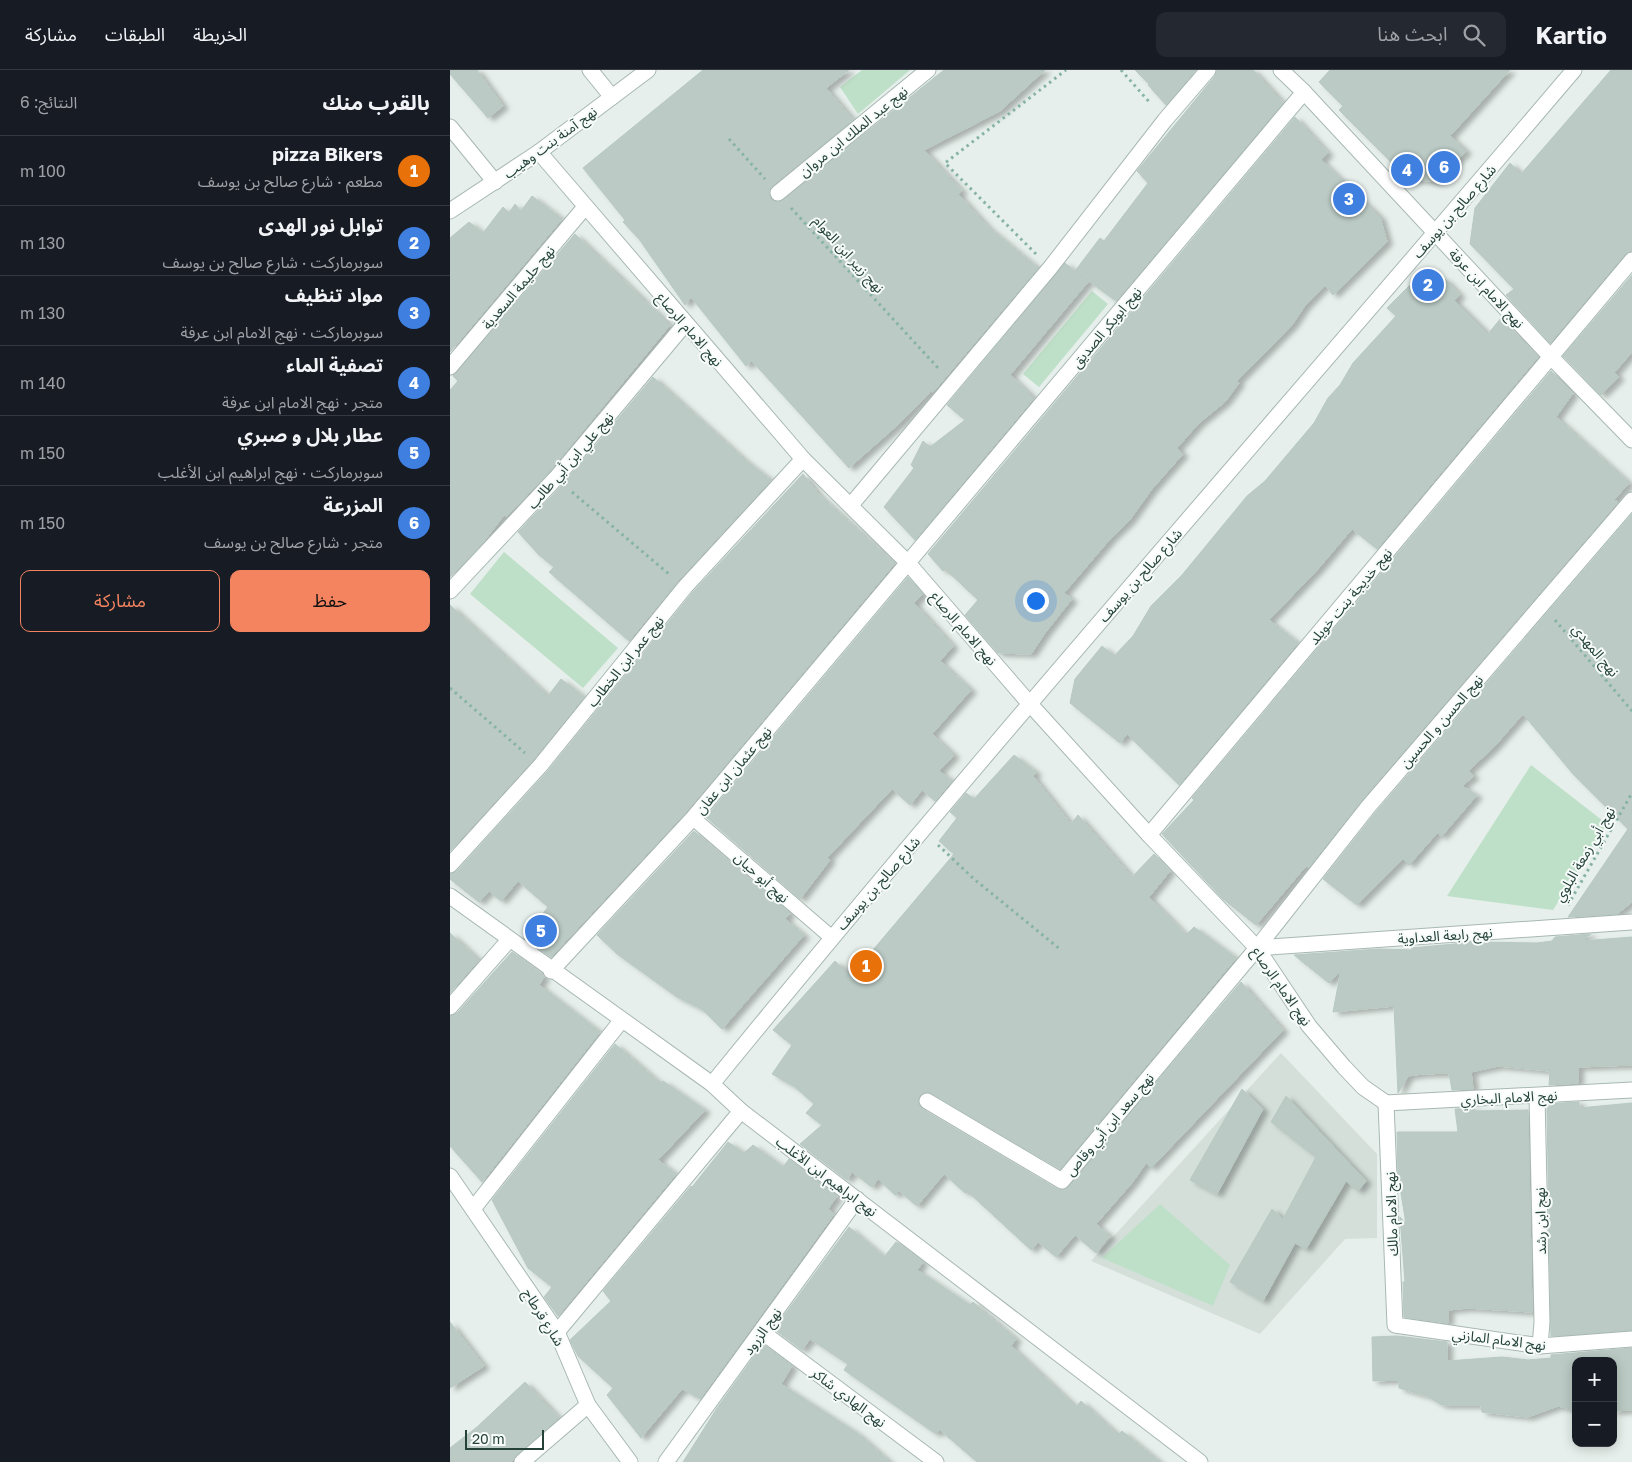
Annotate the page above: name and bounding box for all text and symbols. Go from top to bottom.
search box [1156,12,1506,57]
text: Kartio [1536,20,1607,49]
icon: search [1460,21,1488,49]
text: ابحث هنا [1377,22,1448,45]
text: مشاركة [25,23,77,45]
text: الطبقات [105,23,165,45]
text: الخريطة [193,23,247,45]
street label: نهج عبد الملك ابن مروان [795,82,913,182]
text: بالقرب منك [322,89,430,115]
text: النتائج: 6 [20,92,77,112]
street label: نهج آمنة بنت وهيب [500,102,602,184]
text: pizza Bikers [272,142,383,165]
pin: 6 [1428,148,1460,186]
pin: 4 [1391,151,1423,189]
text: 100 m [20,161,66,181]
text: 1 [410,161,418,181]
street label: شارع صالح بن يوسف [1409,161,1502,263]
text: مطعم · شارع صالح بن يوسف [198,171,383,191]
pin: 3 [1333,180,1365,218]
street label: نهج زبير ابن العوام [808,212,888,298]
text: توابل نور الهدى [259,213,383,236]
text: 130 m [20,233,65,253]
text: 2 [409,233,419,253]
street label: نهج حليمة السعدية [478,241,560,334]
street label: نهج الامام ابن عرفة [1444,245,1528,334]
text: سوبرماركت · شارع صالح بن يوسف [162,252,383,272]
pin: 2 [1412,266,1444,304]
text: مواد تنظيف [285,283,383,306]
street label: نهج ابوبكر الصديق [1067,283,1147,373]
street label: نهج الامام الرصاع [651,289,727,372]
text: 130 m [20,303,65,323]
text: 3 [409,303,419,323]
text: سوبرماركت · نهج الامام ابن عرفة [180,322,383,342]
text: تصفية الماء [286,353,383,376]
text: 140 m [20,373,66,393]
text: 4 [409,373,419,393]
text: متجر · نهج الامام ابن عرفة [222,392,383,412]
street label: نهج علي ابن أبي طالب [523,408,619,514]
text: عطار بلال و صبري [237,423,383,446]
text: 150 m [20,443,65,463]
text: 5 [409,443,419,463]
text: سوبرماركت · نهج ابراهيم ابن الأغلب [158,462,383,482]
text: المزرعة [323,493,383,516]
text: 150 m [20,513,65,533]
text: 6 [409,513,419,533]
street label: شارع صالح بن يوسف [1095,525,1188,627]
text: متجر · شارع صالح بن يوسف [204,532,383,552]
street label: نهج خديجة بنت خويلد [1305,544,1398,650]
button: مشاركة [20,570,220,632]
button: حفظ [230,570,430,632]
street label: نهج الامام الرصاع [925,588,1001,671]
your location [1023,588,1049,614]
street label: نهج عمر ابن الخطاب [583,612,669,712]
street label: نهج المهدي [1567,620,1623,682]
street label: نهج الحسن و الحسين [1396,671,1489,773]
street label: نهج عثمان ابن عفان [691,722,777,819]
street label: نهج أبي زمعة البلوي [1550,803,1621,906]
street label: شارع صالح بن يوسف [833,833,926,935]
street label: نهج أبو حيان [729,848,793,908]
pin: 5 [525,912,557,950]
street label: نهج رابعة العداوية [1397,923,1494,950]
street label: نهج الامام الرصاع [1246,943,1316,1031]
pin: 1 [850,947,882,985]
street label: نهج سعد ابن أبي وقاص [1061,1069,1160,1181]
street label: نهج الامام البخاري [1460,1086,1558,1111]
street label: نهج ابراهيم ابن الأغلب [771,1132,881,1222]
street label: نهج الامام مالك [1381,1171,1404,1257]
street label: نهج ابن رشد [1531,1187,1552,1255]
street label: شارع قرطاج [517,1285,568,1351]
street label: نهج الزرود [739,1304,787,1360]
street label: نهج الامام المازني [1451,1325,1547,1356]
map controls [1572,1357,1617,1447]
button: + [1572,1357,1617,1402]
street label: نهج الهادي شاكر [806,1363,890,1433]
button: − [1572,1402,1617,1447]
scale bar [465,1427,544,1450]
text: 20 m [472,1430,505,1447]

